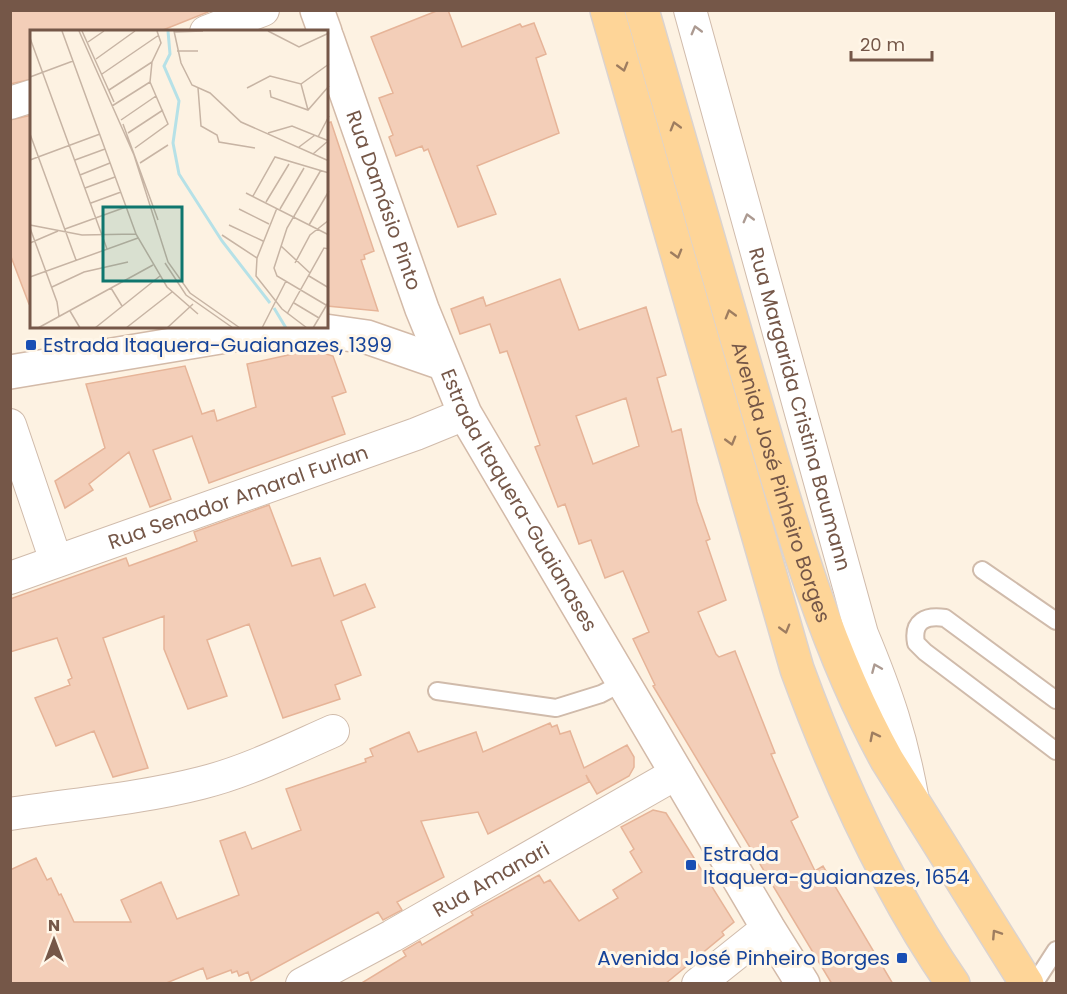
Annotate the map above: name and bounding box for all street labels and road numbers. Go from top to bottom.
street label: Rua Damásio Pinto [339,107,428,294]
street label: Rua Margarida Cristina Baumann [742,244,858,574]
street label: Avenida José Pinheiro Borges [725,338,838,627]
street label: Estrada Itaquera-Guaianases [434,365,604,637]
street label: Rua Senador Amaral Furlan [104,438,372,556]
street label: Rua Amanari [427,835,554,924]

